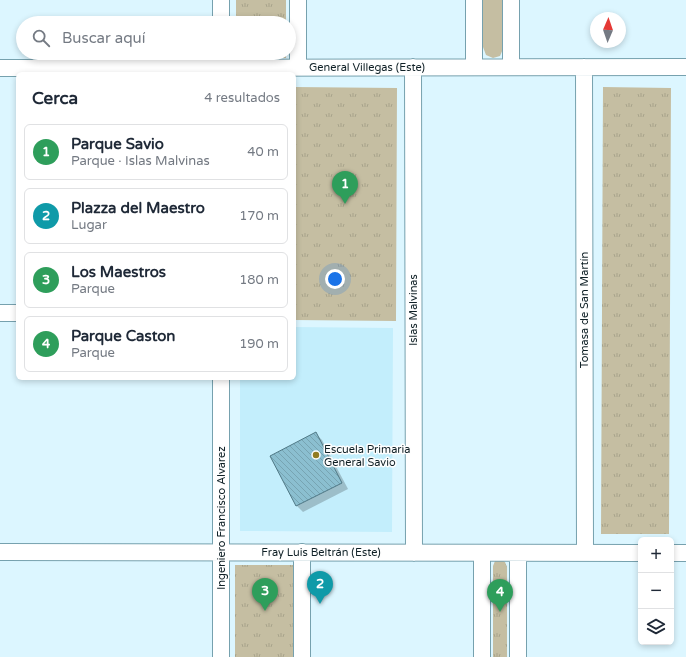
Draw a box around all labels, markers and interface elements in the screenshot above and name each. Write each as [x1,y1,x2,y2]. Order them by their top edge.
north arrow [590,12,626,48]
search box [16,16,296,60]
icon: search [30,27,52,49]
text: Buscar aquí [62,29,145,47]
street label: General Villegas (Este) [309,61,425,74]
text: Cerca [32,88,78,109]
text: 4 resultados [204,90,280,106]
text: Parque Savio [71,135,164,153]
text: 1 [42,144,50,160]
text: 40 m [247,144,279,160]
text: Parque · Islas Malvinas [71,153,210,169]
pin: 1 [332,171,358,204]
text: Plazza del Maestro [71,199,205,217]
text: 2 [42,208,50,224]
text: 170 m [239,208,279,224]
text: Lugar [71,217,107,233]
street label: Tomasa de San Martín [578,252,591,368]
text: Los Maestros [71,263,166,281]
your location [325,269,345,289]
text: 3 [42,272,50,288]
text: 180 m [239,272,279,288]
street label: Islas Malvinas [407,274,420,346]
text: Parque [71,281,115,297]
text: Parque Caston [71,327,176,345]
text: 4 [42,336,50,352]
text: 190 m [239,336,279,352]
text: Parque [71,345,115,361]
place label: Escuela Primaria General Savio [324,443,410,469]
street label: Ingeniero Francisco Alvarez [215,446,228,590]
marker: Escuela Primaria General Savio [311,450,321,460]
map controls [638,537,674,645]
button: + [638,537,674,573]
street label: Fray Luis Beltrán (Este) [261,546,381,559]
pin: 2 [307,571,333,604]
button: − [638,573,674,609]
pin: 3 [252,578,278,611]
pin: 4 [487,579,513,612]
button: layers [638,609,674,645]

